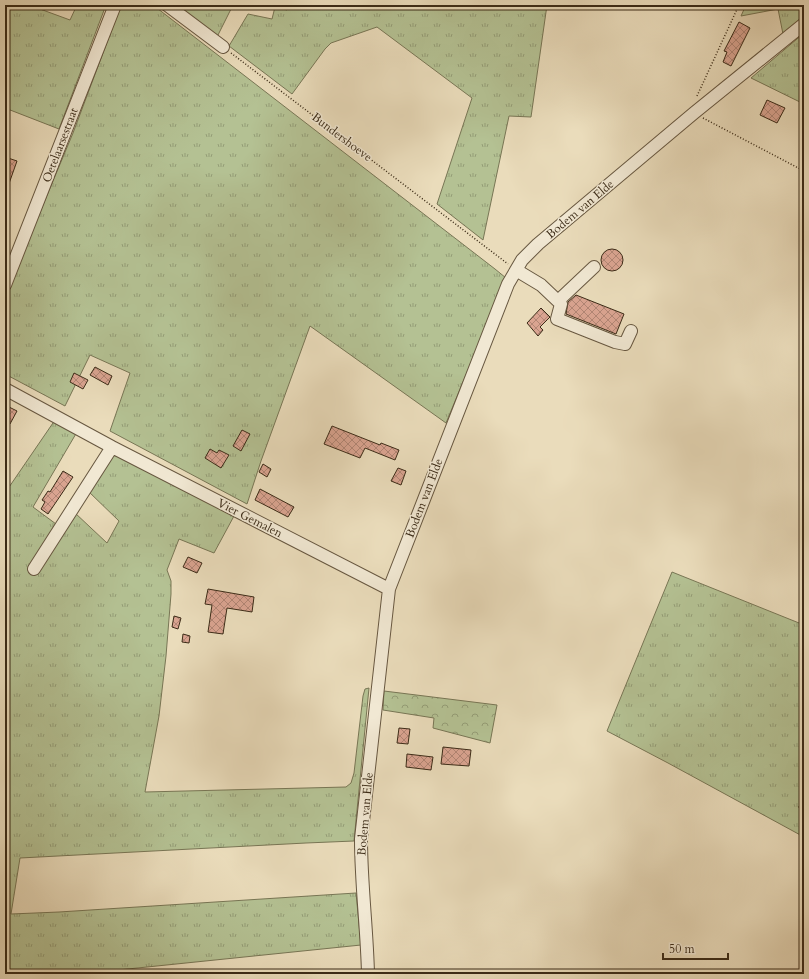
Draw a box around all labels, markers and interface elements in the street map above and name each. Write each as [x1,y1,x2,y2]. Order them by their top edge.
street label: Oetelaarsestraat [38,105,82,185]
street label: Bundershoeve [308,109,376,165]
street label: Bodem van Elde [543,176,617,242]
street label: Bodem van Elde [402,456,446,540]
street label: Vier Gemalen [215,495,285,541]
street label: Bodem van Elde [353,772,377,856]
scale bar [663,935,728,961]
text: 50 m [669,941,696,957]

